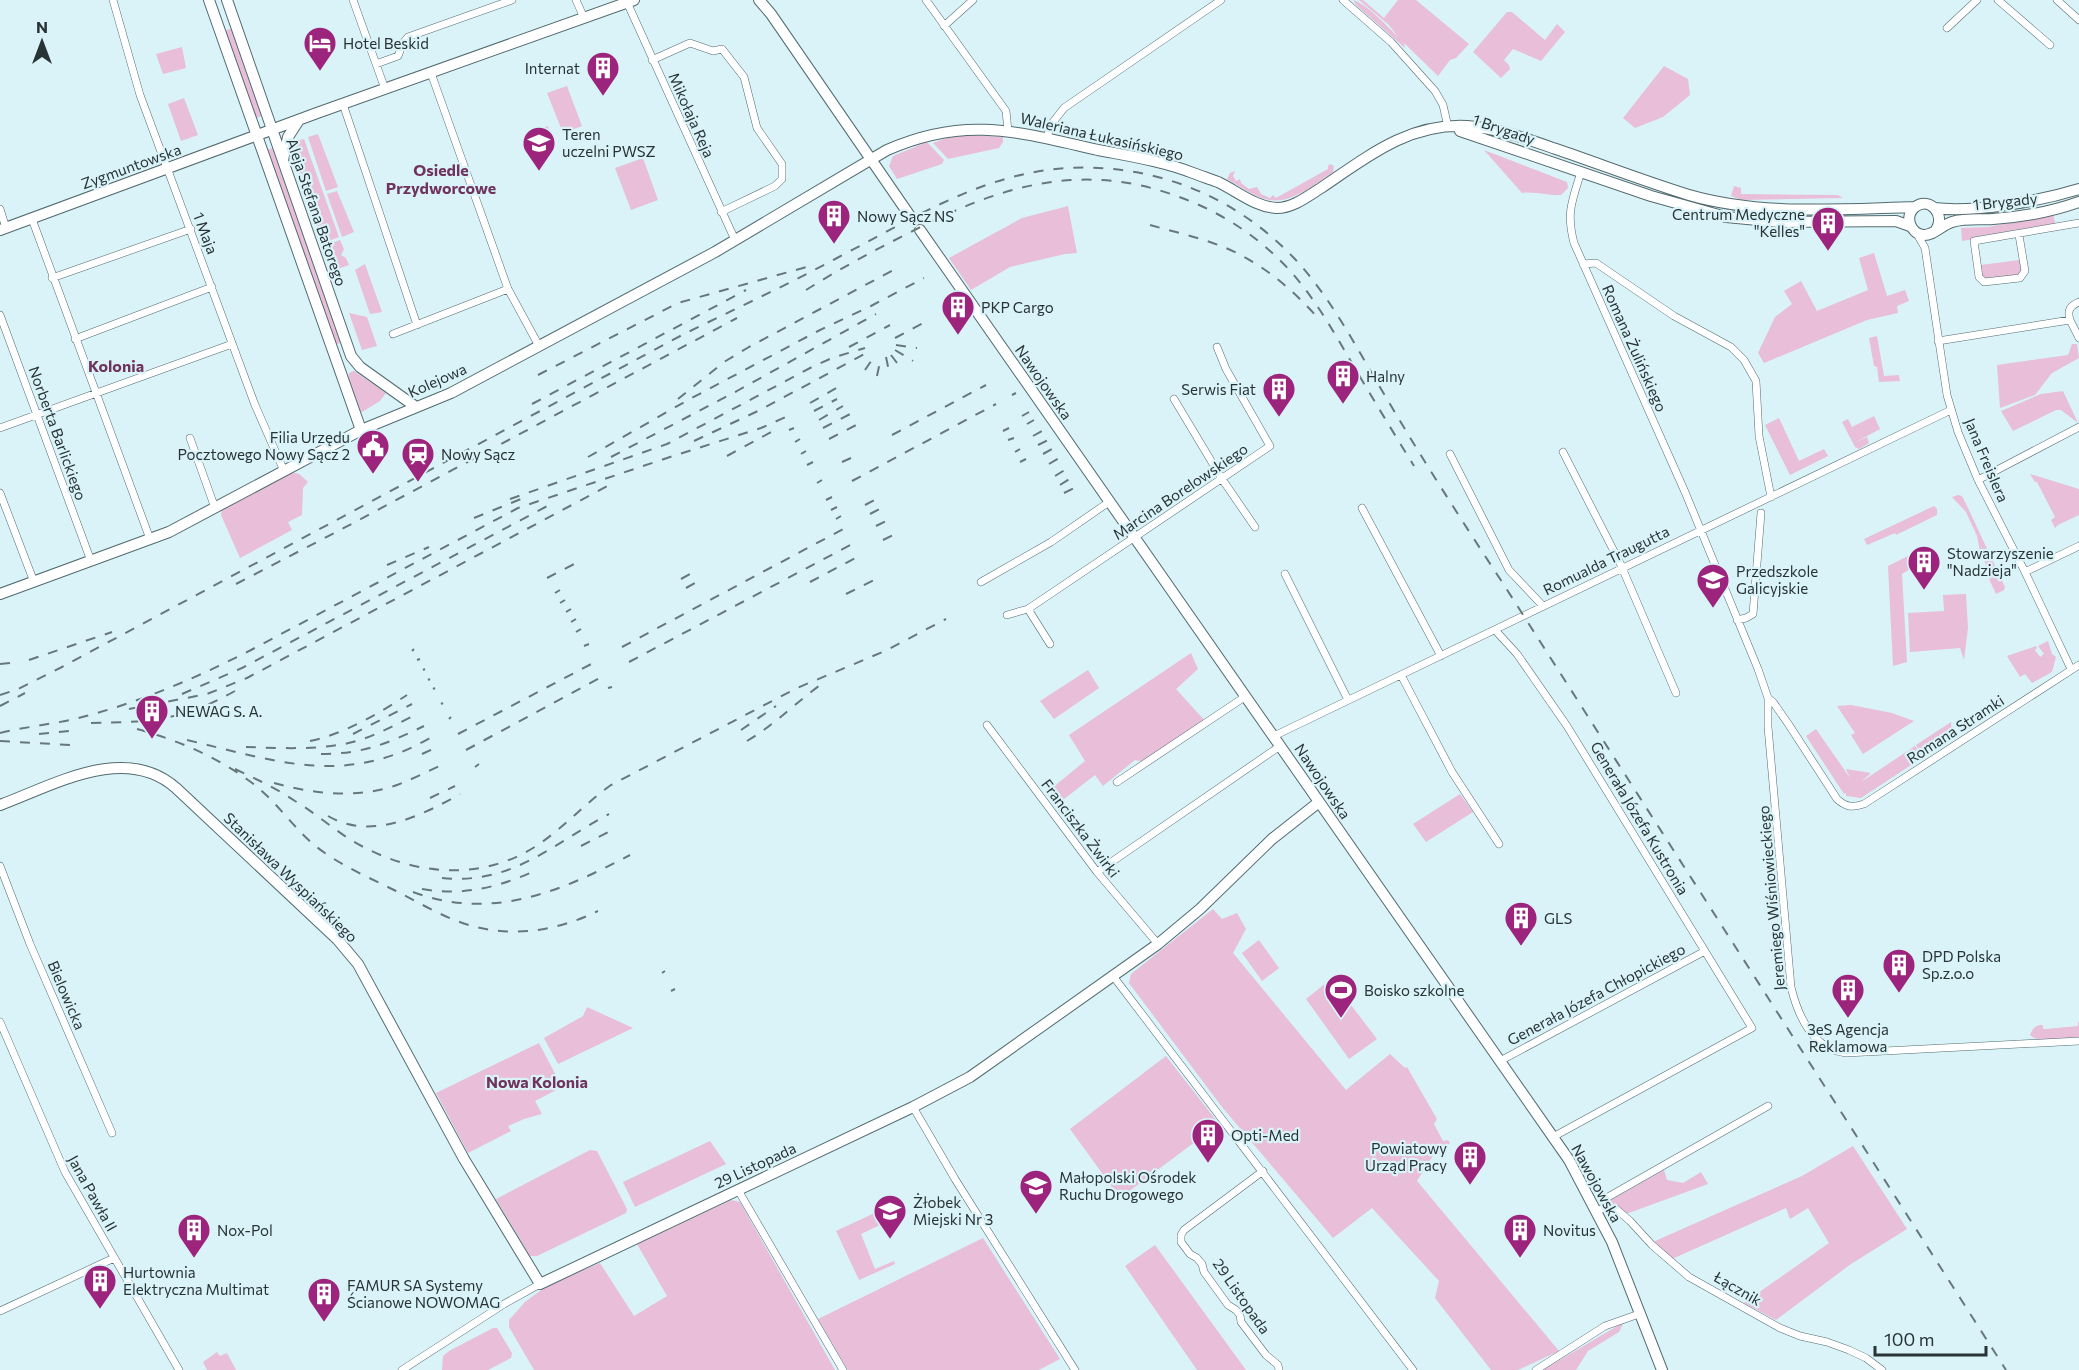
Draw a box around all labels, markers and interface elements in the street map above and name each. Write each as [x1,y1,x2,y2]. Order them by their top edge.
north arrow [12,12,72,72]
text: N [36,17,48,36]
hotel icon: Hotel Beskid [302,25,338,72]
place label: Hotel Beskid [343,34,429,52]
building icon: Internat [585,50,621,97]
place label: Internat [525,59,580,77]
street label: Mikołaja Reja [665,70,719,160]
street label: Waleriana Łukasińskiego [1019,108,1185,164]
street label: 1 Brygady [1470,110,1538,148]
school or university icon: Teren uczelni PWSZ [521,125,557,172]
place label: Teren uczelni PWSZ [562,125,656,160]
street label: Aleja Stefana Batorego [283,136,351,288]
street label: Zygmuntowska [79,140,183,192]
district label: Osiedle Przydworcowe [386,160,496,197]
street label: 1 Brygady [1972,189,2038,213]
building icon: Nowy Sącz NS [816,198,852,245]
place label: Centrum Medyczne "Kelles" [1672,205,1805,240]
building icon: Centrum Medyczne "Kelles" [1810,205,1846,252]
place label: Nowy Sącz NS [857,207,954,225]
street label: 1 Maja [190,210,222,256]
street label: Romana Żulińskiego [1599,282,1671,414]
building icon: PKP Cargo [940,289,976,336]
place label: PKP Cargo [981,298,1054,316]
street label: Nawojowska [1012,341,1076,423]
district label: Kolonia [88,356,144,375]
building icon: Halny [1325,358,1361,405]
street label: Kolejowa [405,359,469,401]
street label: Norberta Barlickiego [25,364,91,503]
place label: Halny [1366,367,1405,385]
building icon: Serwis Fiat [1261,371,1297,418]
place label: Serwis Fiat [1181,380,1256,398]
street label: Jana Freislera [1961,415,2013,505]
place label: Filia Urzędu Pocztowego Nowy Sącz 2 [177,428,350,463]
public building icon: Filia Urzędu Pocztowego Nowy Sącz 2 [355,428,391,475]
station icon: Nowy Sącz [400,436,436,483]
street label: Marcina Borelowskiego [1109,439,1251,543]
place label: Nowy Sącz [441,445,515,463]
street label: Romualda Traugutta [1540,522,1672,598]
building icon: Stowarzyszenie "Nadzieja" [1906,544,1942,591]
place label: Stowarzyszenie "Nadzieja" [1947,544,2054,579]
school or university icon: Przedszkole Galicyjskie [1695,562,1731,609]
place label: Przedszkole Galicyjskie [1736,562,1818,597]
street label: Romana Stramki [1903,691,2007,767]
building icon: NEWAG S. A. [134,693,170,740]
place label: NEWAG S. A. [175,702,262,720]
street label: Generała Józefa Kustronia [1587,738,1693,898]
street label: Nawojowska [1291,740,1355,822]
street label: Franciszka Żwirki [1038,775,1124,881]
street label: Jeremiego Wiśniowieckiego [1754,805,1788,991]
street label: Stanisława Wyspiańskiego [220,808,362,946]
building icon: GLS [1503,900,1539,947]
place label: GLS [1544,909,1573,927]
street label: Generała Józefa Chłopickiego [1504,939,1688,1049]
building icon: DPD Polska Sp.z.o.o [1881,947,1917,994]
place label: DPD Polska Sp.z.o.o [1922,947,2001,982]
street label: Bielowicka [44,958,90,1032]
sports icon: Boisko szkolne [1323,972,1359,1019]
building icon: 3eS Agencja Reklamowa [1830,972,1866,1019]
place label: Boisko szkolne [1364,981,1464,999]
place label: 3eS Agencja Reklamowa [1807,1020,1889,1055]
district label: Nowa Kolonia [486,1072,588,1091]
building icon: Opti-Med [1190,1117,1226,1164]
place label: Opti-Med [1231,1126,1299,1144]
street label: 29 Listopada [711,1138,799,1192]
place label: Powiatowy Urząd Pracy [1365,1139,1447,1174]
building icon: Powiatowy Urząd Pracy [1452,1139,1488,1186]
street label: Nawojowska [1568,1141,1626,1225]
street label: Jana Pawła II [65,1152,121,1234]
school or university icon: Małopolski Ośrodek Ruchu Drogowego [1018,1168,1054,1215]
place label: Małopolski Ośrodek Ruchu Drogowego [1059,1168,1196,1203]
school or university icon: Żłobek Miejski Nr 3 [872,1193,908,1240]
place label: Żłobek Miejski Nr 3 [913,1193,993,1228]
building icon: Nox-Pol [176,1212,212,1259]
building icon: Novitus [1502,1212,1538,1259]
place label: Nox-Pol [217,1221,273,1239]
place label: Novitus [1543,1221,1596,1239]
street label: 29 Listopada [1209,1255,1275,1337]
building icon: Hurtownia Elektryczna Multimat [82,1263,118,1310]
place label: Hurtownia Elektryczna Multimat [123,1263,269,1298]
street label: Łącznik [1710,1267,1765,1309]
building icon: FAMUR SA Systemy Ścianowe NOWOMAG [306,1276,342,1323]
place label: FAMUR SA Systemy Ścianowe NOWOMAG [347,1276,500,1311]
scale bar [1875,1319,1986,1357]
text: 100 m [1884,1328,1934,1350]

